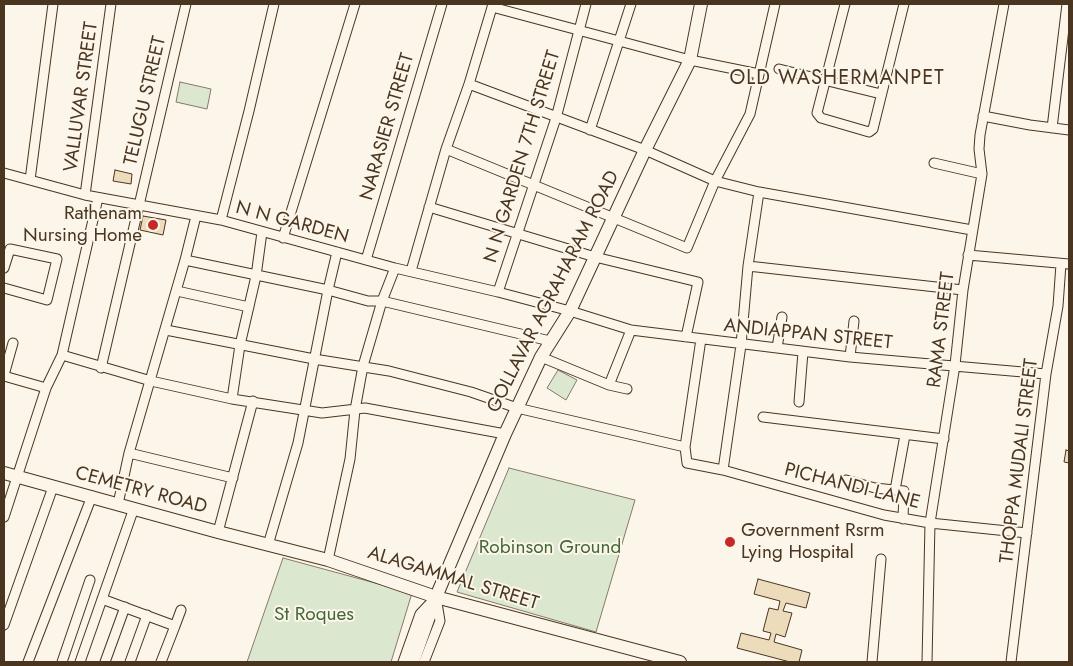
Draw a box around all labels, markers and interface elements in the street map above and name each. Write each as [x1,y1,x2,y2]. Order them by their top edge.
street label: VALLUVAR STREET [60,20,104,174]
street label: TELUGU STREET [120,34,172,168]
street label: N N GARDEN 7TH STREET [480,48,566,266]
street label: NARASIER STREET [356,51,420,203]
district label: OLD WASHERMANPET [727,67,947,91]
street label: GOLLAVAR AGRAHARAM ROAD [483,167,625,417]
street label: N N GARDEN [233,197,351,249]
place label: Rathenam Nursing Home [23,203,142,247]
marker: Rathenam Nursing Home [146,218,160,232]
street label: RAMA STREET [924,271,960,389]
street label: ANDIAPPAN STREET [723,315,893,355]
street label: THOPPA MUDALI STREET [996,357,1044,565]
street label: PICHANDI LANE [782,459,922,515]
street label: CEMETRY ROAD [73,462,209,520]
place label: Government Rsrm Lying Hospital [741,520,885,564]
marker: Government Rsrm Lying Hospital [723,535,737,549]
park label: Robinson Ground [479,537,621,559]
street label: ALAGAMMAL STREET [365,542,541,616]
park label: St Roques [274,604,354,626]

